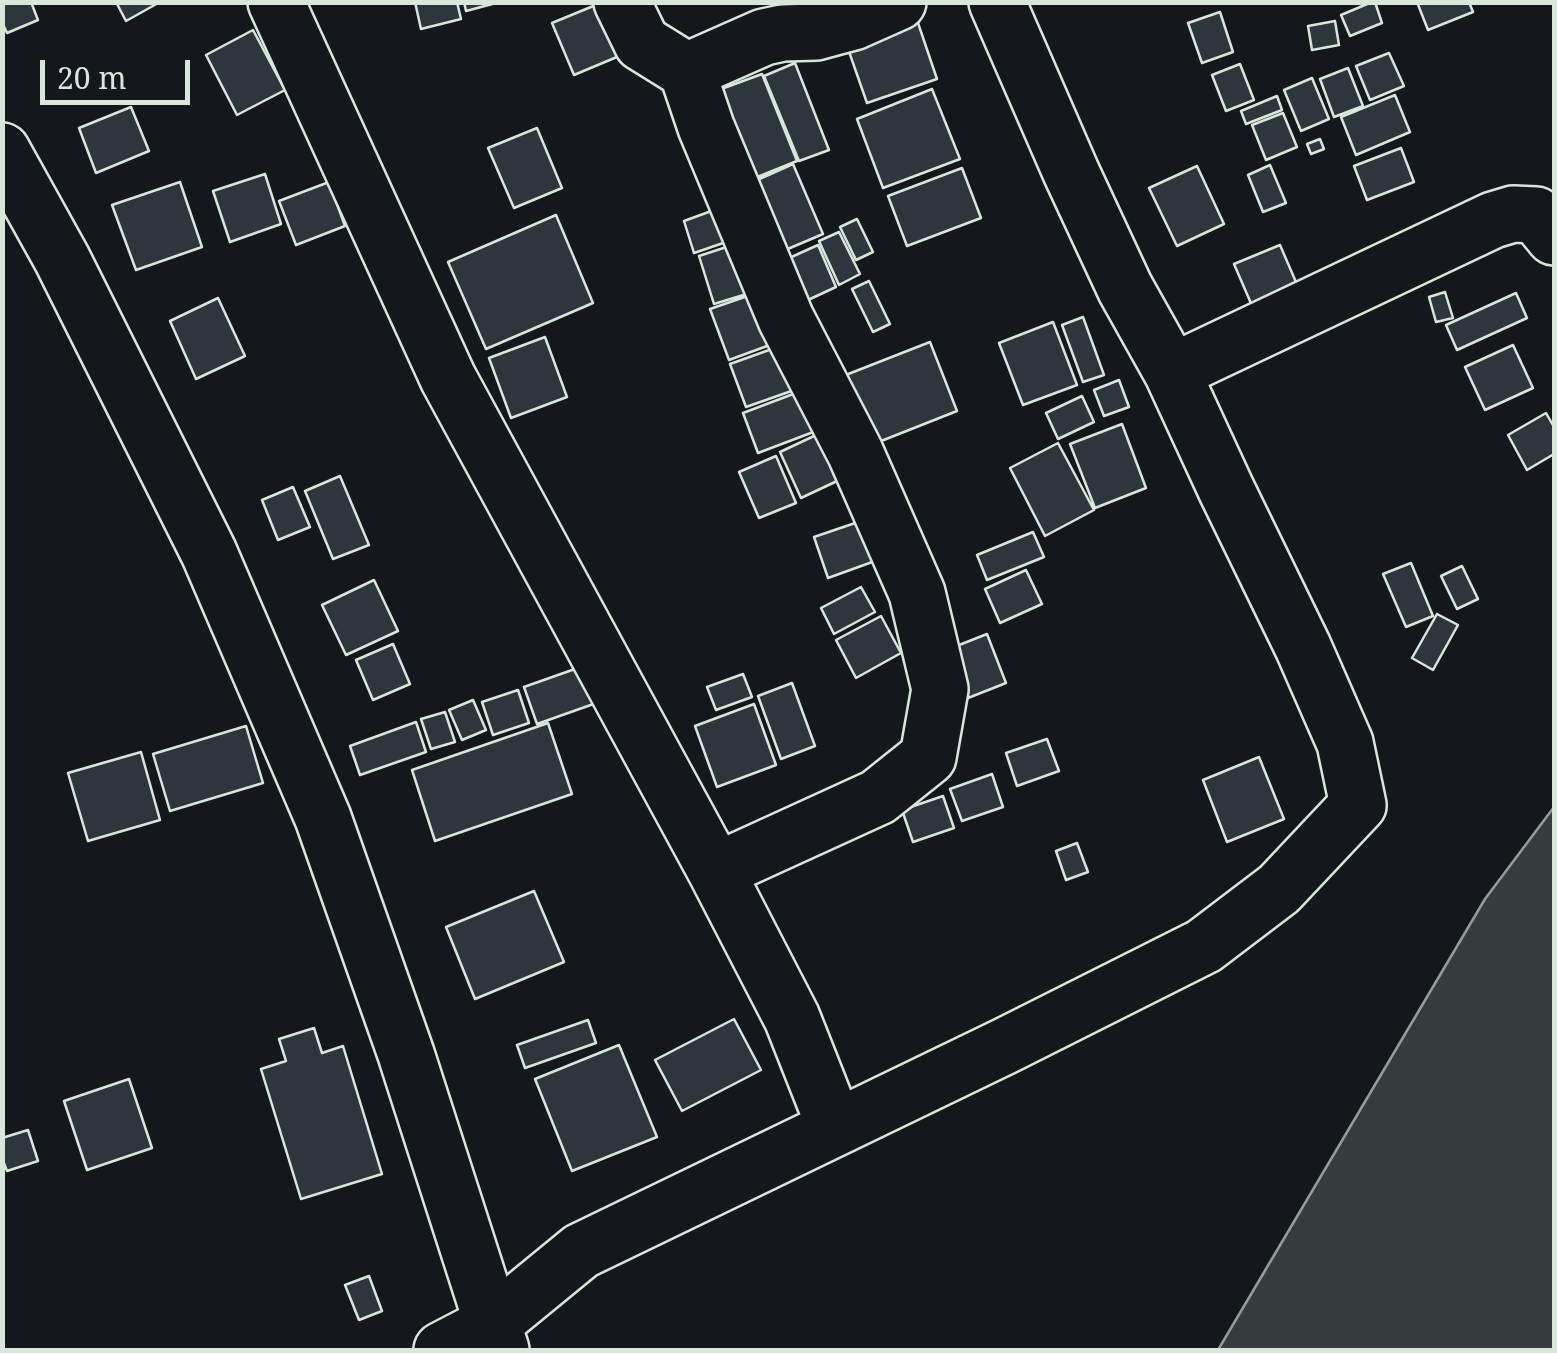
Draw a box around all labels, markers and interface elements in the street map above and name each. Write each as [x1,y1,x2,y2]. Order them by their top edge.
scale bar [45,40,195,102]
text: 20 m [57,57,127,98]

